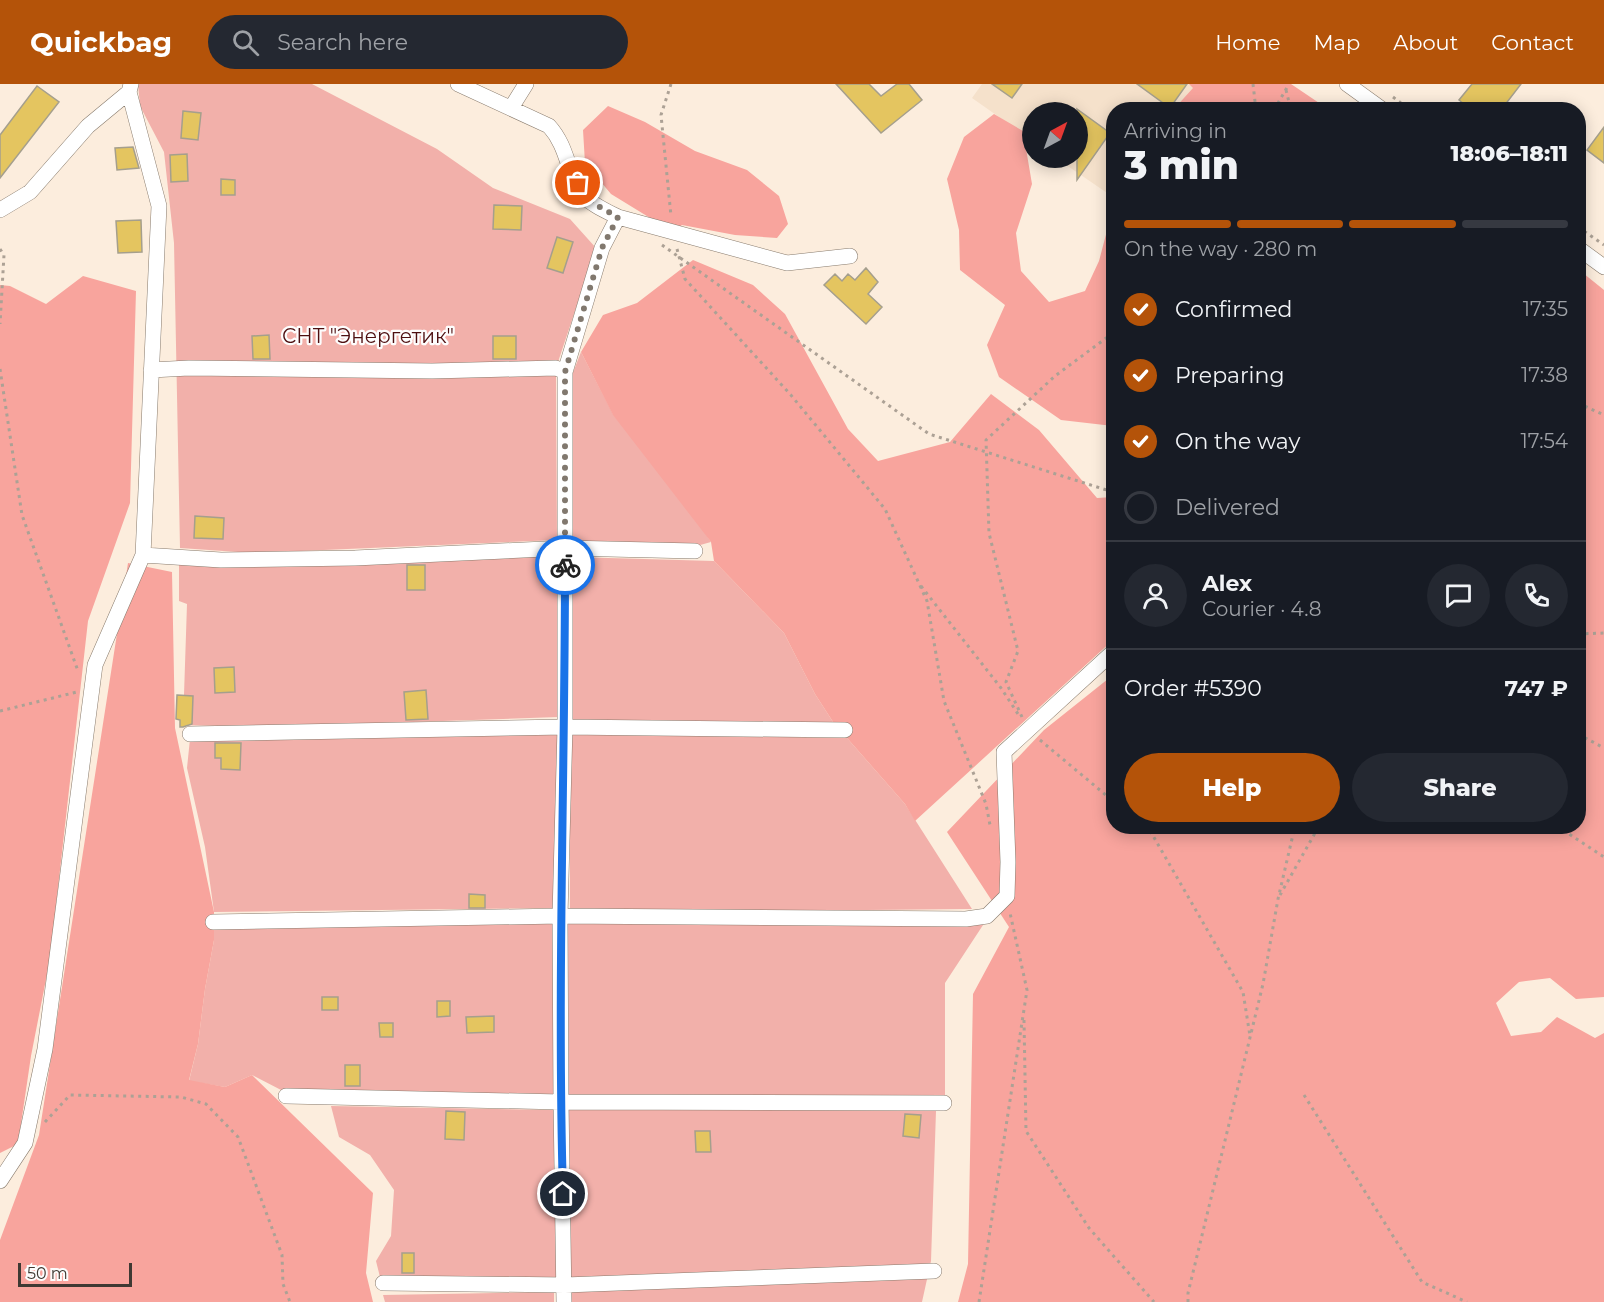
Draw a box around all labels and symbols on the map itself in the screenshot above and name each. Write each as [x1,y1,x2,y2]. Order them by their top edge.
north arrow [1022,102,1088,168]
pin [552,157,603,208]
park label: СНТ "Энергетик" [282,324,454,348]
courier [535,535,595,595]
pin [537,1168,588,1219]
scale bar [18,1260,132,1288]

